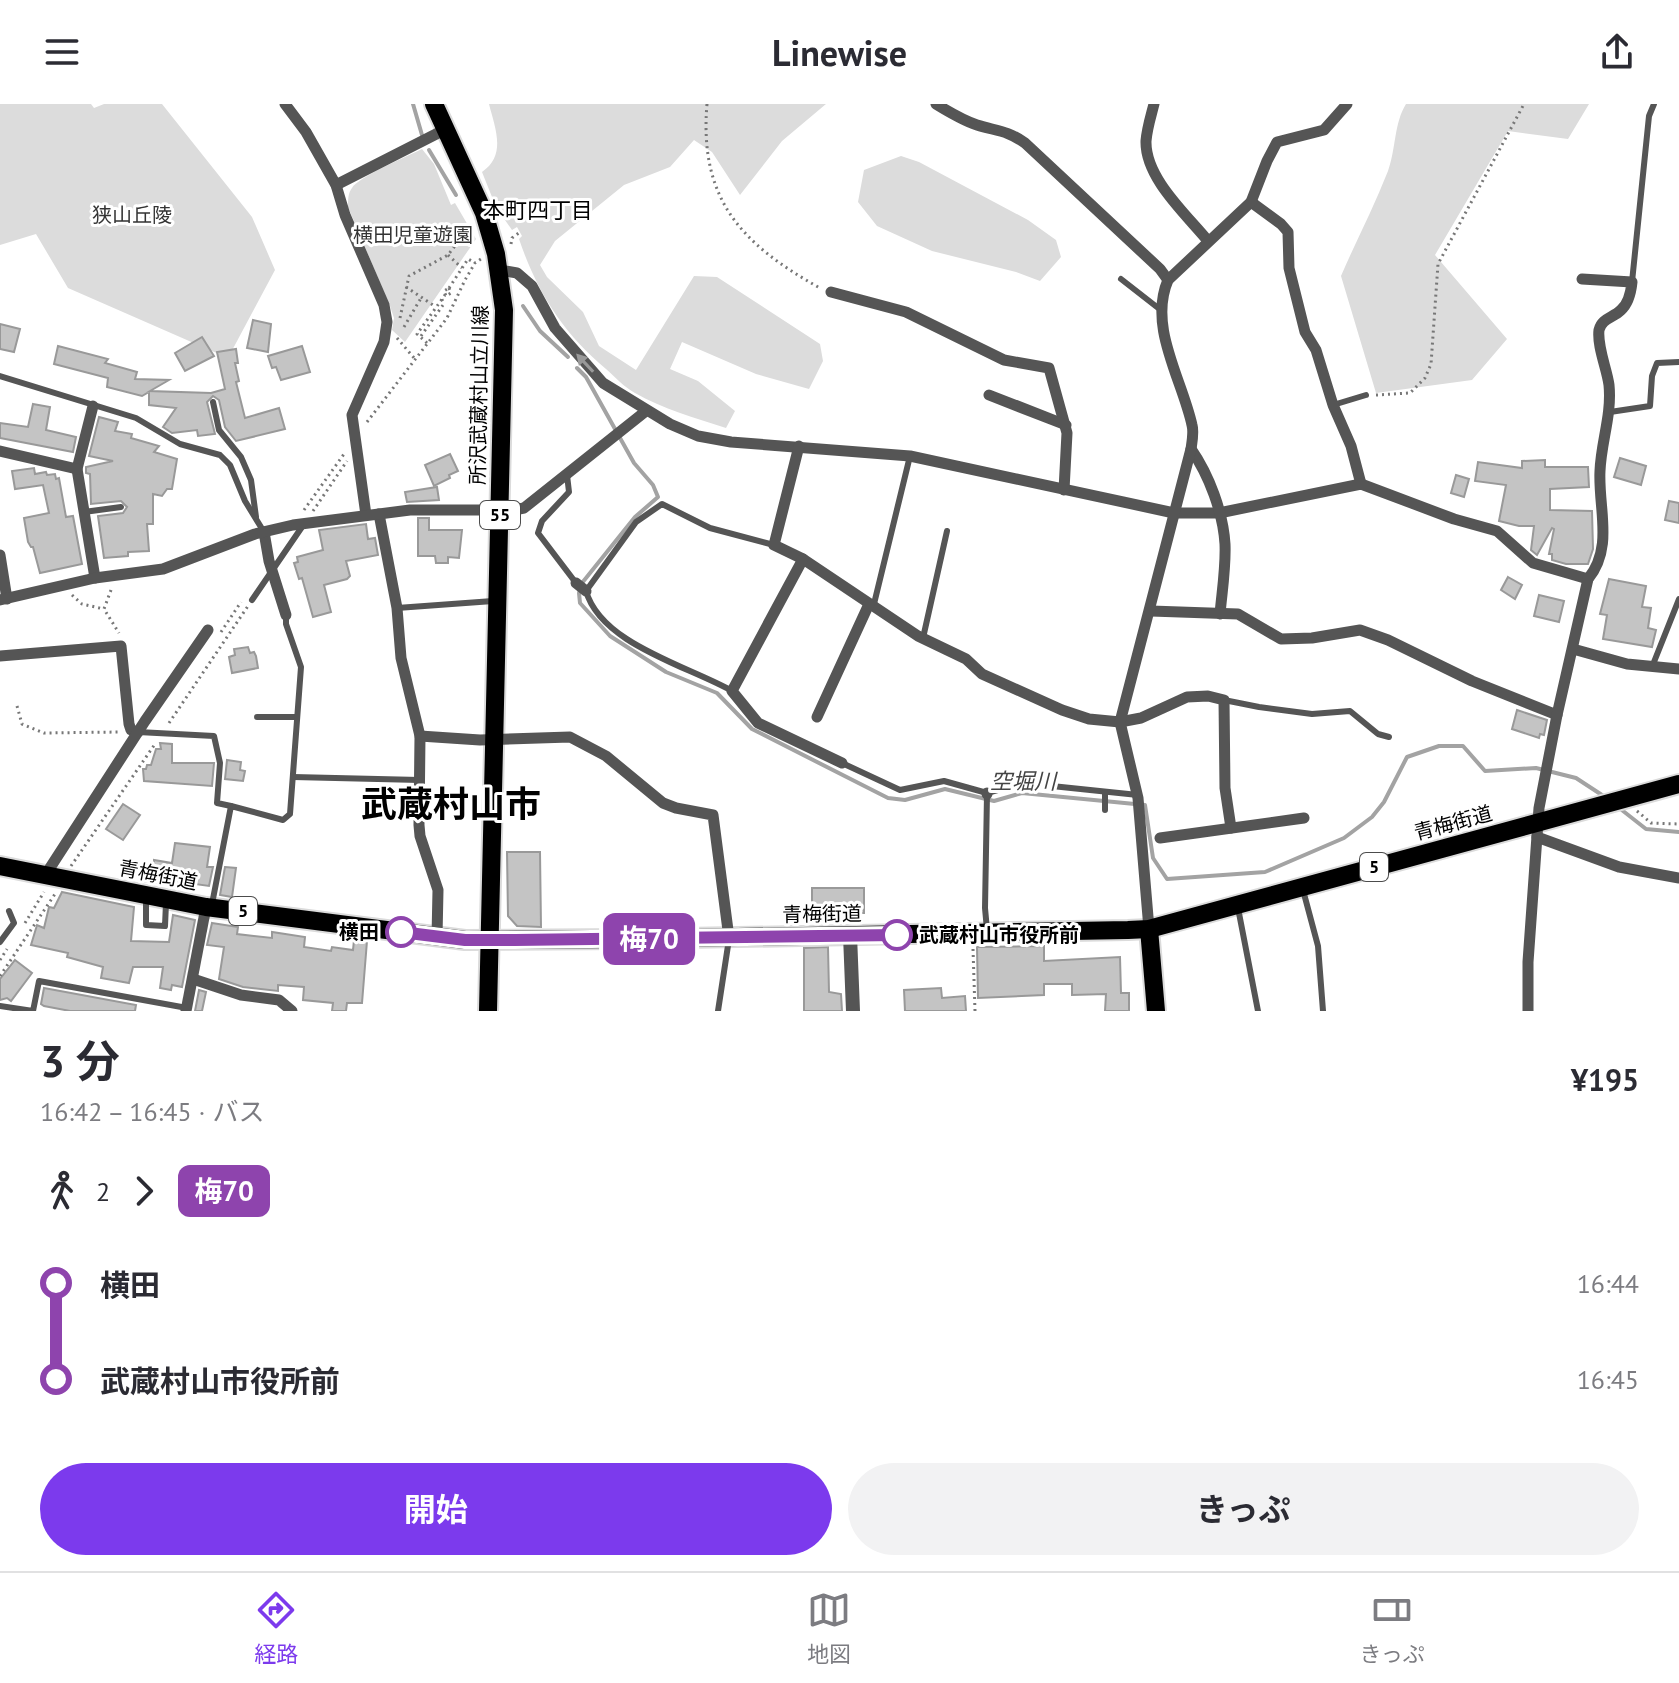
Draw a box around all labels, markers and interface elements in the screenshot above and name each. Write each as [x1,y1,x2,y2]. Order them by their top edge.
text: Linewise [772,29,907,76]
icon: menu [40,30,84,74]
icon: share [1595,30,1639,74]
district label: 本町四丁目 [483,196,593,224]
park label: 狭山丘陵 [92,202,172,228]
park label: 横田児童遊園 [353,222,473,248]
street label: 所沢武蔵村山立川線 [464,305,494,485]
one-way arrow [577,354,595,373]
road number: 55 [480,501,520,529]
water label: 空堀川 [990,767,1058,795]
district label: 武蔵村山市 [361,780,541,827]
street label: 青梅街道 [1411,800,1495,846]
road number: 5 [1360,853,1388,881]
street label: 青梅街道 [116,855,200,895]
road number: 5 [229,897,257,925]
street label: 青梅街道 [782,900,862,928]
line badge: 梅70 [603,913,695,965]
marker: 横田 [386,917,416,947]
place label: 横田 [339,919,379,945]
text: 梅70 [619,920,679,957]
marker: 武蔵村山市役所前 [882,920,912,950]
place label: 武蔵村山市役所前 [919,922,1079,948]
text: 3 分 [40,1032,120,1089]
text: ¥195 [1571,1060,1639,1099]
text: 16:42 – 16:45 · バス [40,1095,264,1128]
icon: walk [40,1169,84,1213]
icon: forward [122,1169,166,1213]
text: 梅70 [194,1172,254,1209]
text: 2 [96,1175,110,1208]
text: 横田 [100,1265,160,1304]
text: 16:44 [1577,1267,1639,1300]
text: 武蔵村山市役所前 [100,1361,340,1400]
text: 16:45 [1577,1363,1639,1396]
button: 開始 [40,1463,832,1555]
button: きっぷ [848,1463,1639,1555]
tab: 経路 [254,1588,298,1668]
tab: 地図 [807,1588,851,1668]
tab: きっぷ [1360,1588,1425,1668]

